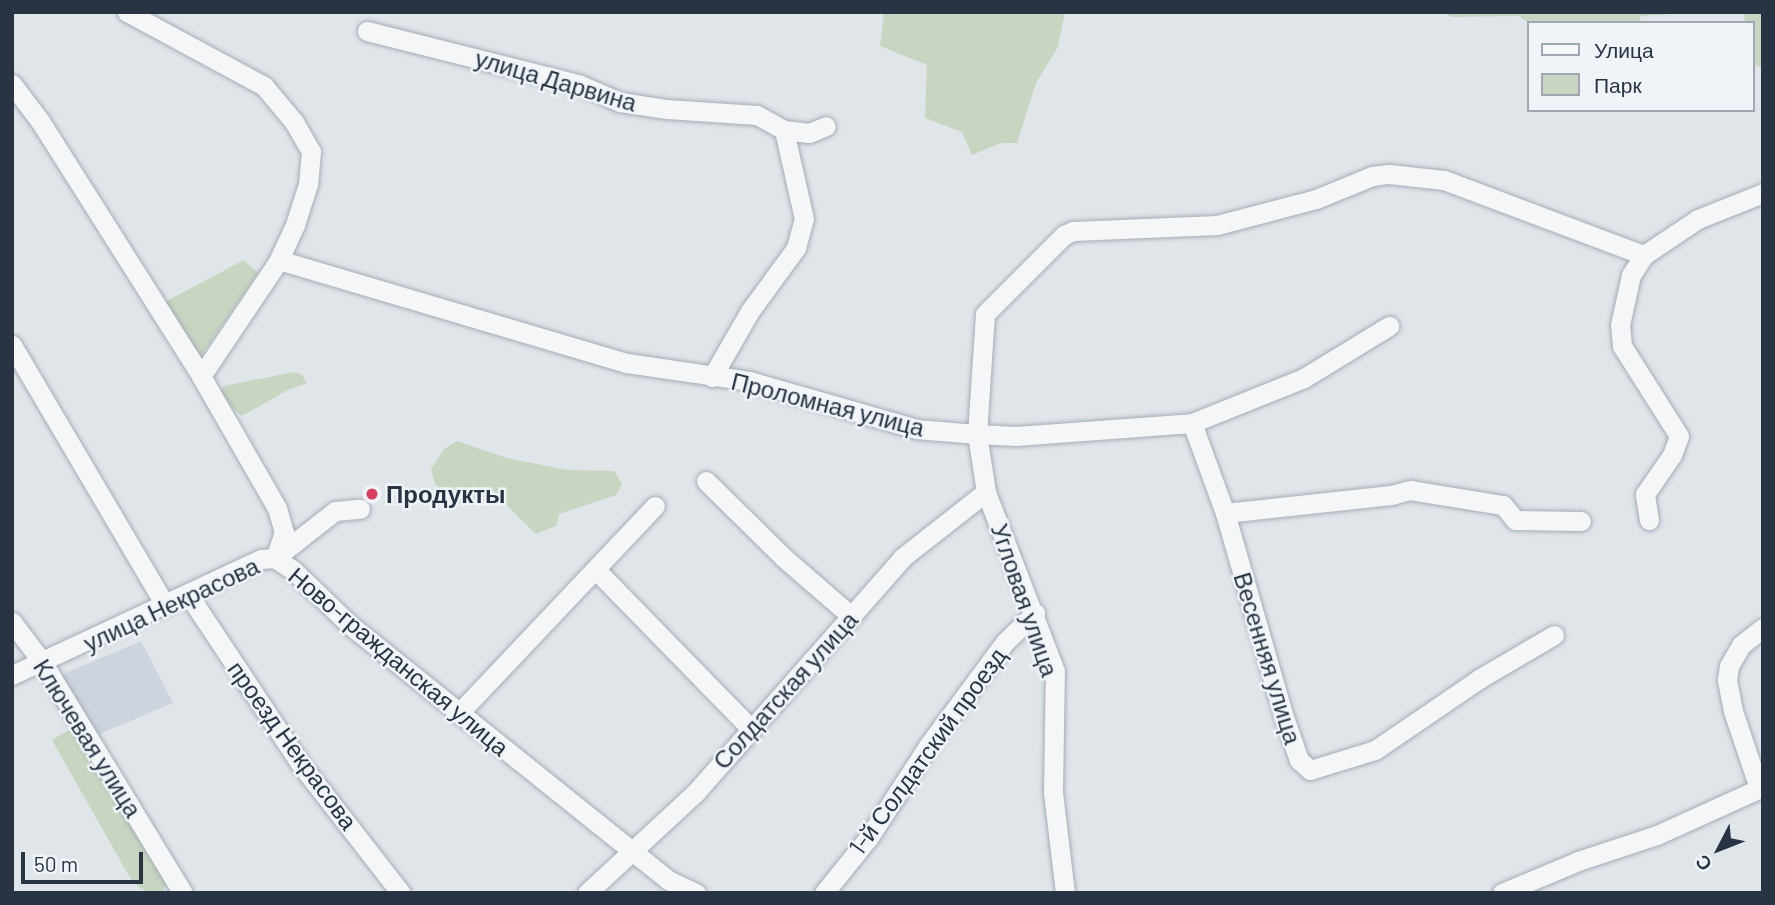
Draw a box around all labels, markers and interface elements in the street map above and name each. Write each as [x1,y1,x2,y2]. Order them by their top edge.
legend [1526,21,1754,112]
text: Улица [1594,37,1654,62]
street label: улица Дарвина [472,43,640,117]
text: Парк [1594,72,1642,97]
street label: Проломная улица [728,366,928,442]
place label: Продукты [386,480,505,508]
marker: Продукты [364,486,380,502]
street label: Угловая улица [985,520,1065,680]
street label: улица Некрасова [79,551,263,657]
street label: Ново-гражданская улица [283,561,515,761]
street label: Весенняя улица [1228,569,1308,747]
street label: Солдатская улица [707,605,863,775]
street label: 1-й Солдатский проезд [842,642,1012,860]
street label: Ключевая улица [28,654,148,822]
street label: проезд Некрасова [222,655,364,835]
north arrow [1684,814,1754,884]
scale bar [24,838,147,882]
text: 50 m [34,851,78,876]
text: С [1690,851,1716,876]

